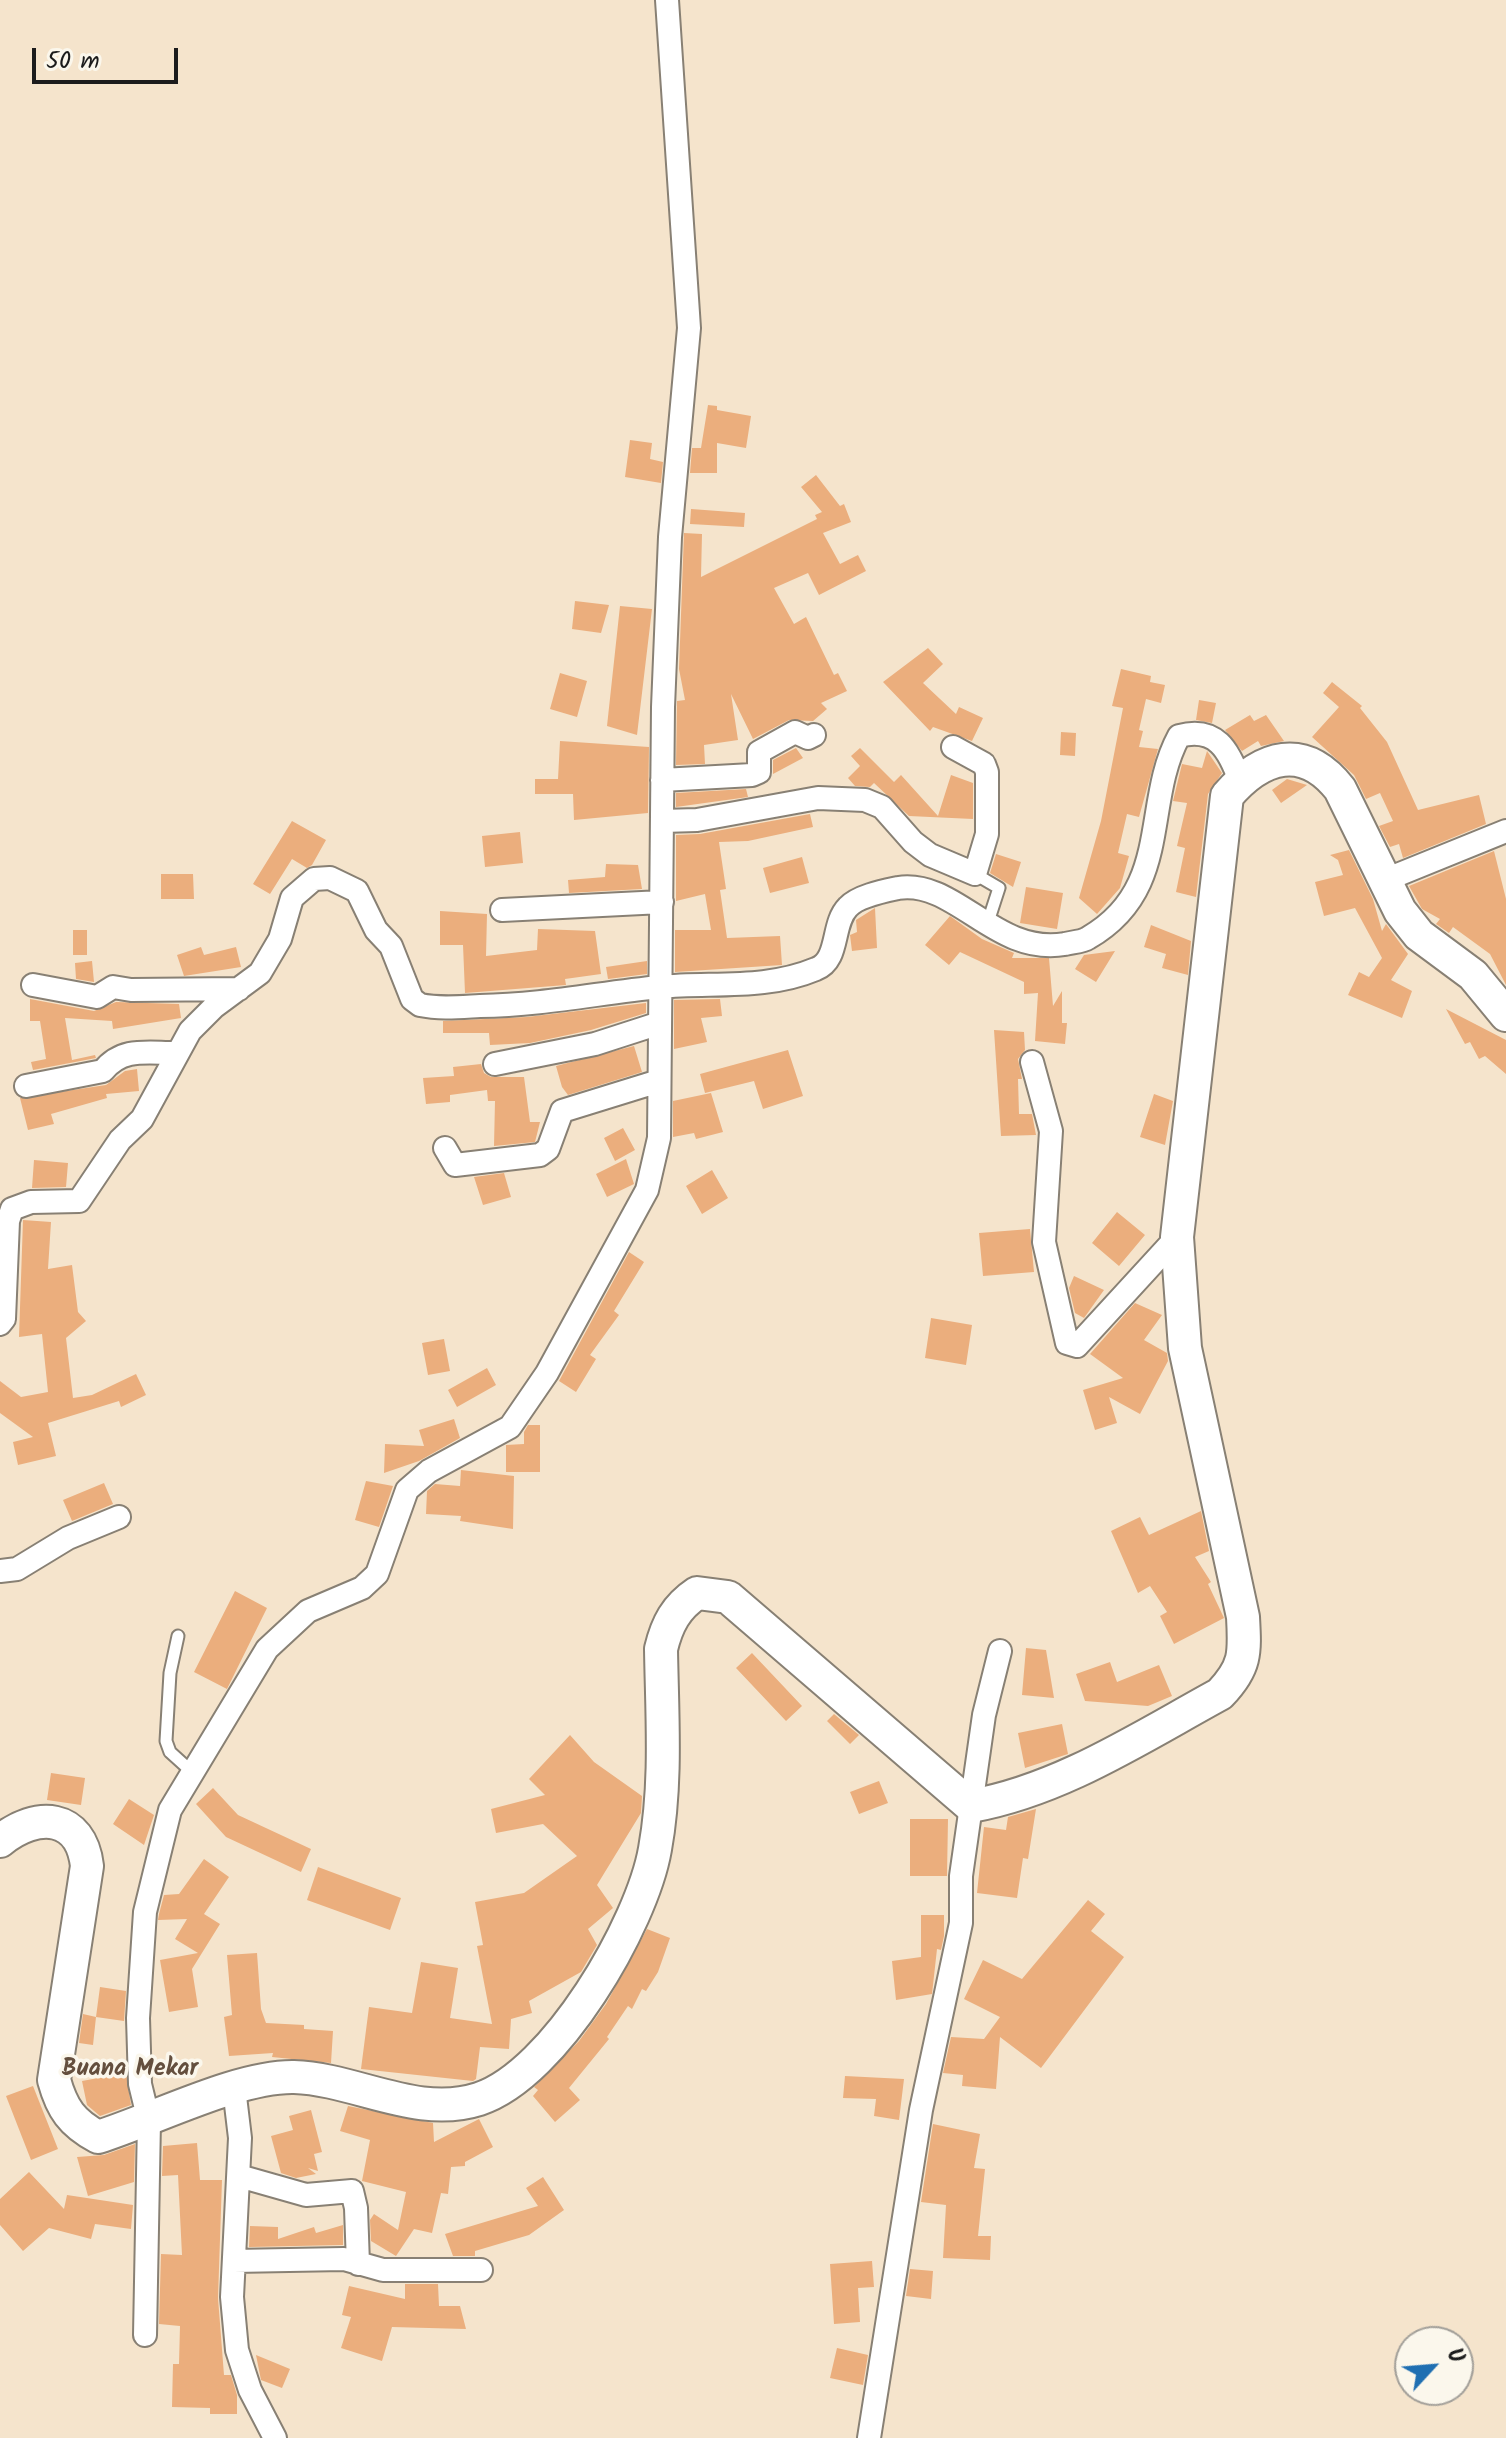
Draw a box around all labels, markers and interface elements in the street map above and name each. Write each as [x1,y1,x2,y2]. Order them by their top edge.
scale bar [36,32,182,82]
text: 50 m [46,42,100,81]
district label: Buana Mekar [62,2057,198,2085]
north arrow [1394,2326,1474,2406]
text: U [1436,2343,1473,2370]

